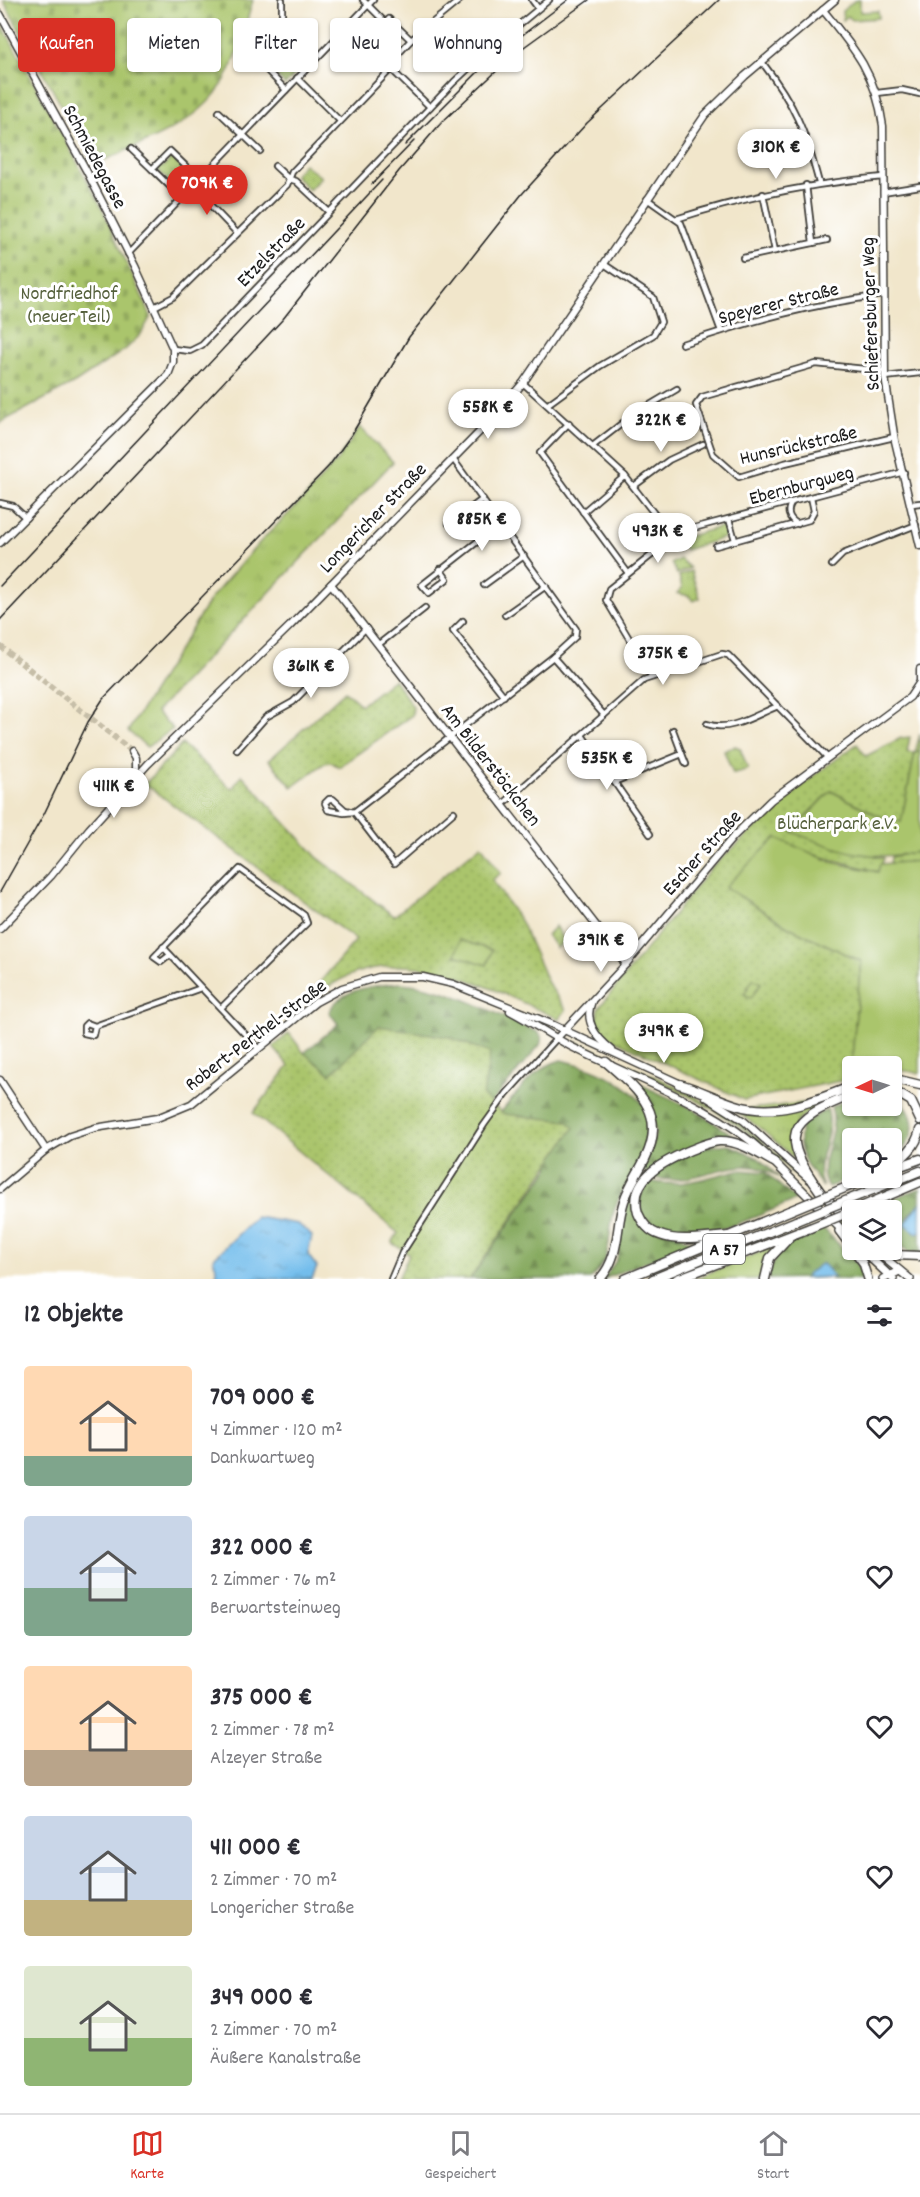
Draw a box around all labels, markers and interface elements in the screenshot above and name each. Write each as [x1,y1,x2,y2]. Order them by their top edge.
chip: Kaufen [18,18,115,72]
chip: Mieten [127,18,221,72]
chip: Filter [233,18,318,72]
chip: Neu [330,18,401,72]
chip: Wohnung [413,18,523,72]
street label: Schmiedegasse [54,100,133,215]
pin: 310K € [727,129,825,180]
text: 310K € [751,134,801,162]
pin: 709K € [158,165,256,216]
text: 709K € [181,170,233,198]
street label: Etzelstraße [231,211,313,295]
street label: Schiefersburger Weg [855,237,889,391]
street label: Speyerer Straße [716,276,842,333]
park label: Nordfriedhof (neuer Teil) [21,281,118,332]
pin: 558K € [439,389,537,440]
text: 558K € [462,394,514,422]
pin: 322K € [612,402,710,453]
text: 322K € [635,407,687,435]
street label: Hunsrückstraße [737,420,860,474]
street label: Longericher Straße [314,457,434,581]
street label: Ebernburgweg [746,460,857,514]
pin: 885K € [433,501,531,552]
text: 885K € [457,506,507,534]
pin: 493K € [609,513,707,564]
text: 493K € [632,518,684,546]
pin: 375K € [614,635,712,686]
text: 375K € [638,640,688,668]
pin: 361K € [262,648,360,699]
text: 361K € [287,653,335,681]
street label: Am Bilderstöckchen [433,699,547,833]
pin: 535K € [558,740,656,791]
text: 535K € [581,745,633,773]
pin: 411K € [65,768,163,819]
text: 411K € [93,773,135,801]
street label: Escher Straße [657,805,749,903]
park label: Blücherpark e.V. [777,811,897,839]
pin: 391K € [552,922,650,973]
text: 391K € [577,927,625,955]
street label: Robert-Perthel-Straße [180,974,334,1099]
pin: 349K € [615,1013,713,1064]
text: 349K € [638,1018,690,1046]
north arrow [842,1056,902,1116]
map controls [842,1056,902,1260]
button: locate [842,1128,902,1188]
button: layers [842,1200,902,1260]
road number: A 57 [703,1234,745,1264]
text: 12 Objekte [24,1297,123,1334]
icon: filters [863,1299,896,1332]
text: 709 000 € [210,1380,315,1417]
icon: home [72,1390,144,1462]
icon: heart [863,1410,896,1443]
text: 4 Zimmer · 120 m² [210,1417,342,1445]
text: Dankwartweg [210,1445,315,1473]
text: 322 000 € [210,1530,313,1567]
icon: home [72,1540,144,1612]
icon: heart [863,1560,896,1593]
text: 2 Zimmer · 76 m² [210,1567,336,1595]
text: Berwartsteinweg [210,1595,341,1623]
text: 375 000 € [210,1680,312,1717]
icon: home [72,1690,144,1762]
icon: heart [863,1710,896,1743]
text: 2 Zimmer · 78 m² [210,1717,335,1745]
text: Alzeyer Straße [210,1745,322,1773]
text: 411 000 € [210,1830,301,1867]
icon: home [72,1840,144,1912]
icon: heart [863,1860,896,1893]
text: 2 Zimmer · 70 m² [210,1867,337,1895]
text: Longericher Straße [210,1895,354,1923]
text: 349 000 € [210,1980,313,2017]
icon: home [72,1990,144,2062]
icon: heart [863,2010,896,2043]
text: 2 Zimmer · 70 m² [210,2017,337,2045]
text: Äußere Kanalstraße [210,2045,361,2073]
tab: Karte [130,2127,164,2186]
tab: Gespeichert [424,2127,496,2186]
tab: Start [757,2127,790,2186]

